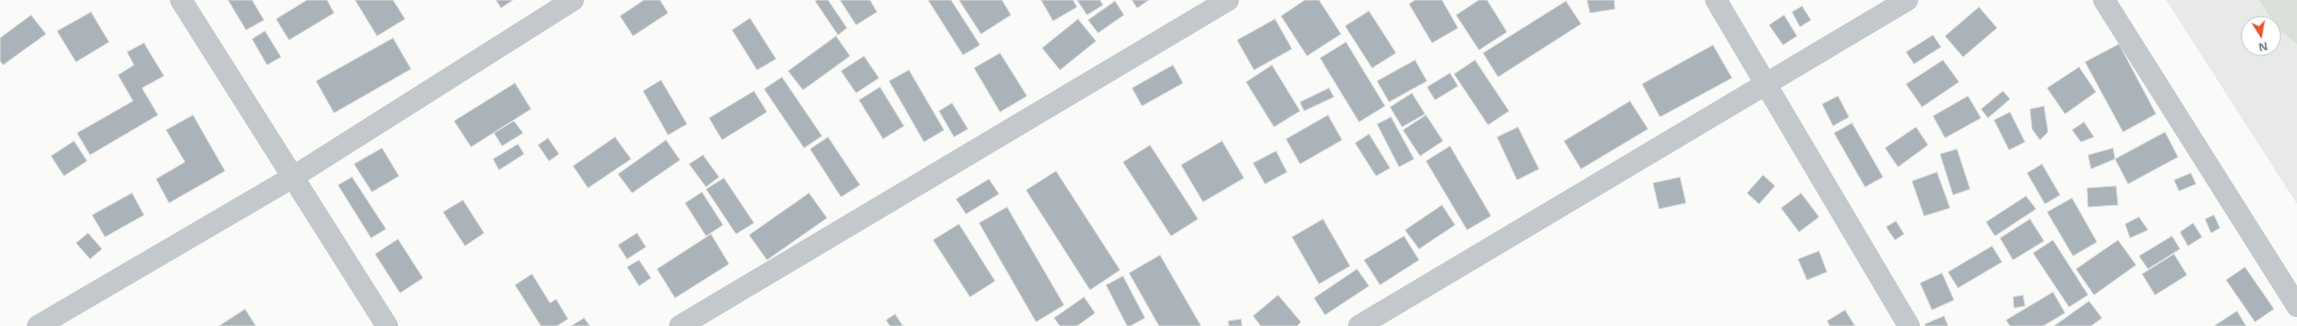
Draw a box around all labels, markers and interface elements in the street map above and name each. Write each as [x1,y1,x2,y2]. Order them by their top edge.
north arrow [2241,16,2281,56]
text: N [2257,39,2269,56]

